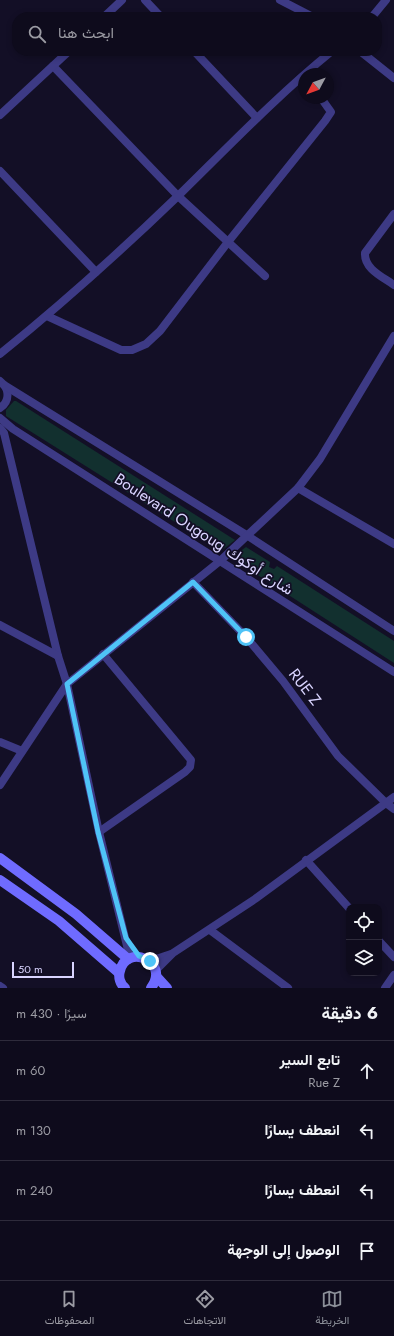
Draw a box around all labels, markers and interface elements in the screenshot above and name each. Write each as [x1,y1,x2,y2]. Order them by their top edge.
search box [12,12,382,56]
text: ابحث هنا [58,22,114,44]
icon: search [26,23,48,45]
north arrow [298,68,334,104]
street label: Boulevard Ougoug شارع أوكوك [110,467,298,601]
route start [237,628,255,646]
street label: RUE Z [283,664,327,711]
map controls [346,904,382,976]
button: locate [346,904,382,940]
button: layers [346,940,382,976]
route end [141,952,159,970]
scale bar [12,960,74,979]
text: 50 m [18,961,43,977]
text: 6 دقيقة [321,1001,378,1025]
text: سيرًا · 430 m [16,1004,87,1023]
text: تابع السير [280,1049,340,1071]
icon: ahead [356,1060,378,1082]
text: 60 m [16,1061,45,1080]
text: Rue Z [308,1073,340,1092]
text: انعطف يسارًا [265,1119,340,1141]
icon: left [356,1120,378,1142]
text: 130 m [16,1121,51,1140]
text: انعطف يسارًا [265,1179,340,1201]
icon: left [356,1180,378,1202]
text: 240 m [16,1181,53,1200]
text: الوصول إلى الوجهة [227,1239,340,1261]
icon: arrive [356,1240,378,1262]
tab: المحفوظات [45,1288,94,1330]
tab: الاتجاهات [183,1288,226,1330]
tab: الخريطة [315,1288,349,1330]

